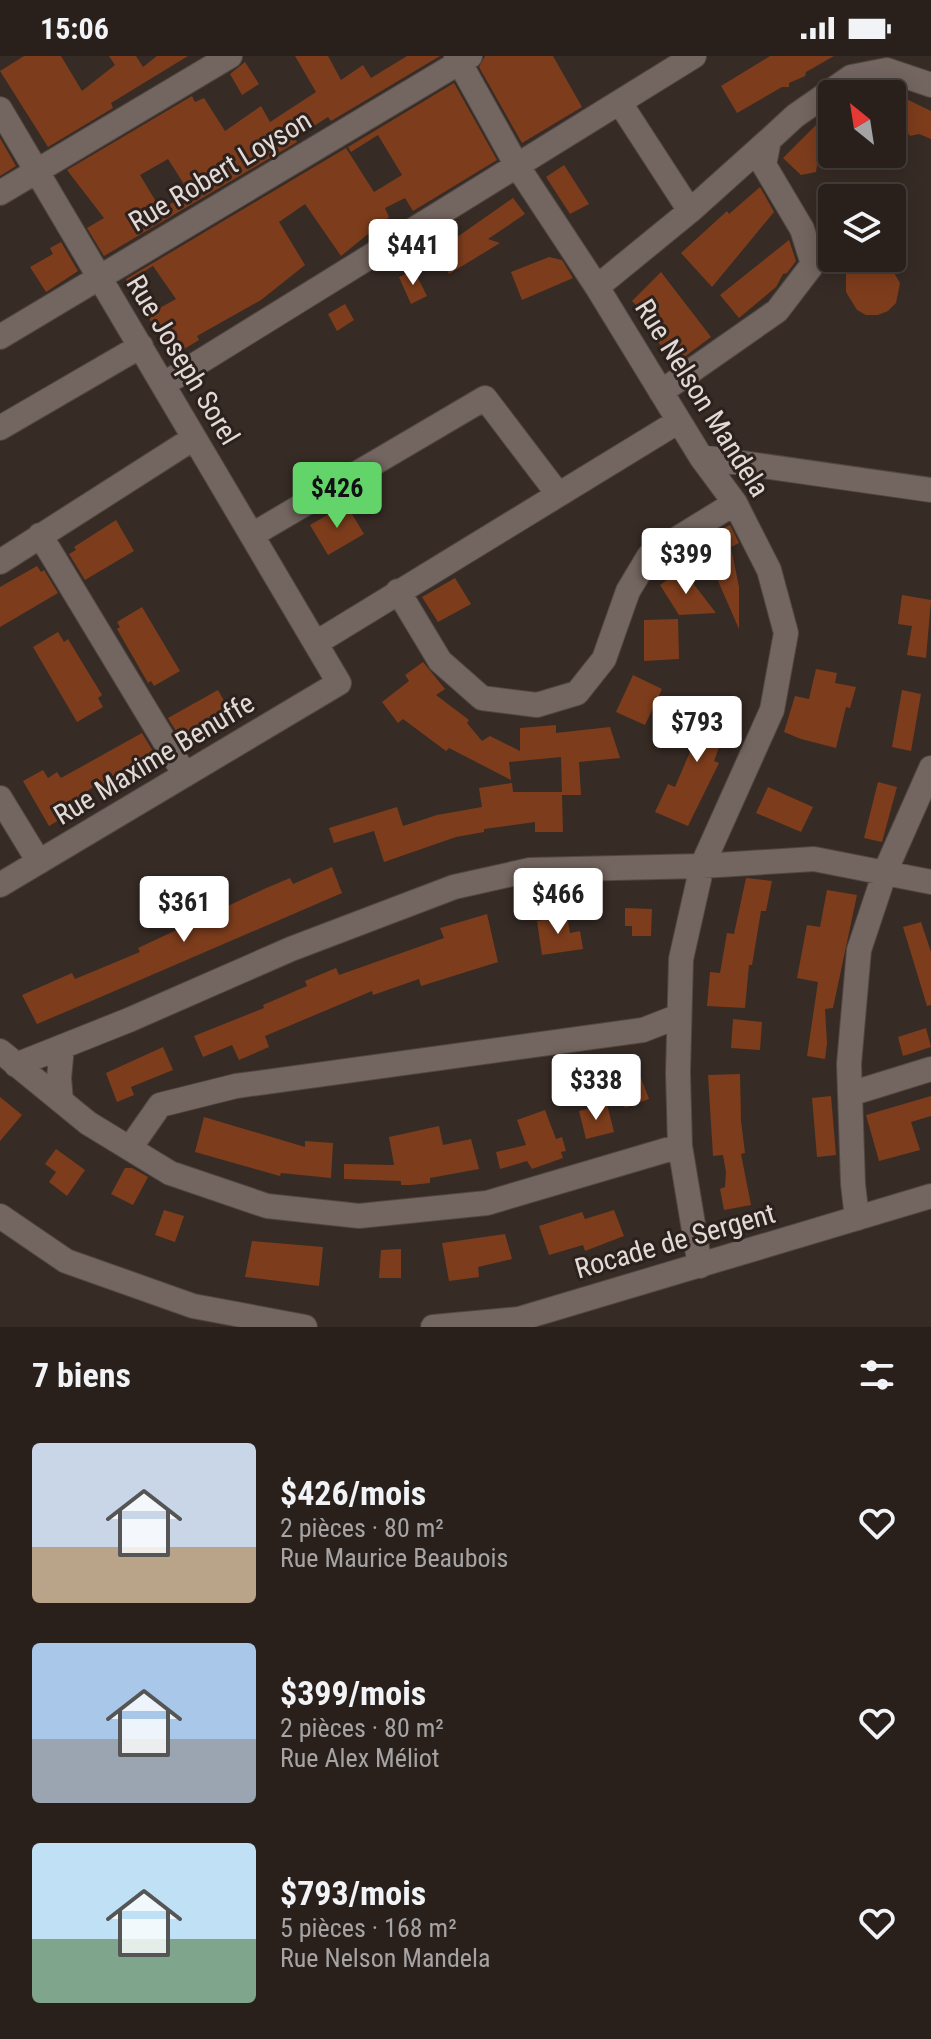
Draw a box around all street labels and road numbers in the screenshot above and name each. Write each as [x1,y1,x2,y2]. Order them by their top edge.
street label: Rue Robert Loyson [123,104,317,238]
street label: Rue Joseph Sorel [120,269,246,451]
street label: Rue Nelson Mandela [628,293,776,503]
street label: Rue Maxime Benuffe [48,686,260,832]
street label: Rocade de Sergent [571,1197,779,1285]

